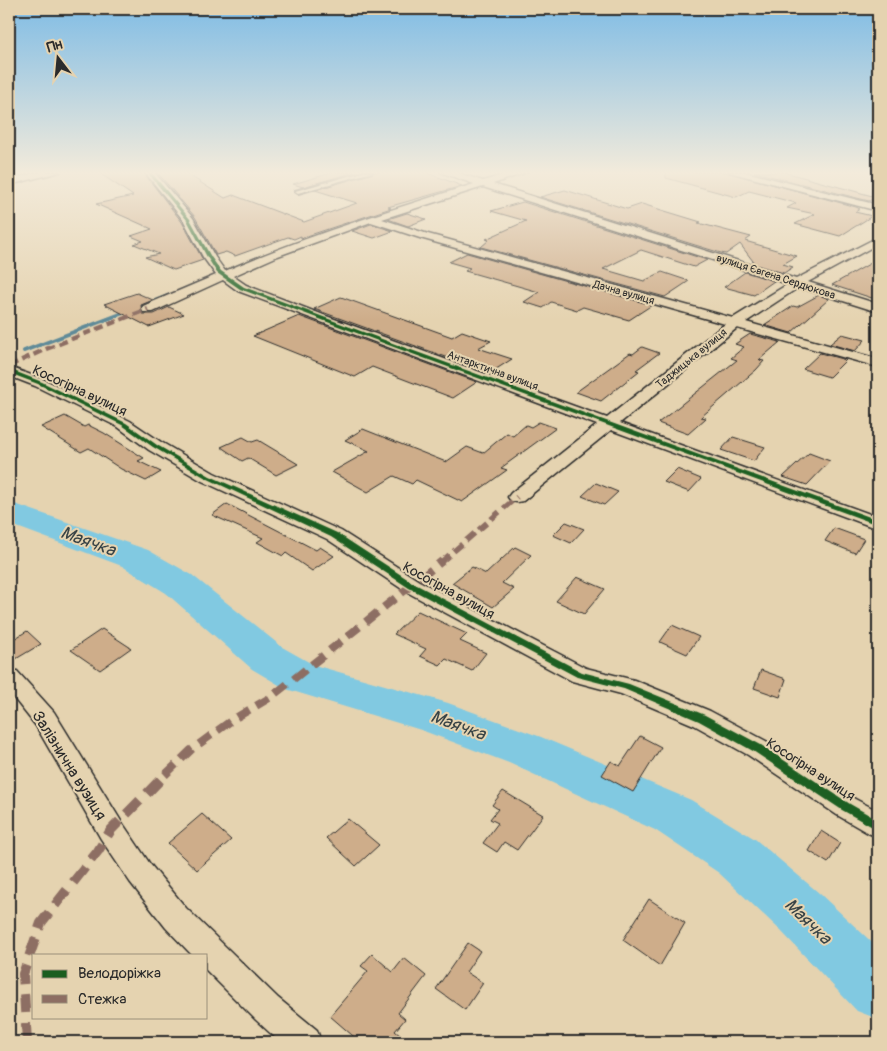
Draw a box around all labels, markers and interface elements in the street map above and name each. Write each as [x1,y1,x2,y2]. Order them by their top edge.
north arrow [32,32,82,82]
text: Пн [45,36,64,56]
street label: вулиця Євгена Сердюкова [715,251,837,302]
street label: Дачна вулиця [591,277,656,307]
street label: Таджицька вулиця [653,326,730,391]
street label: Антарктична вулиця [446,348,540,393]
street label: Косогірна вулиця [30,361,130,420]
water label: Маячка [57,521,120,563]
street label: Косогірна вулиця [400,558,498,623]
water label: Маячка [427,705,490,747]
street label: Залізнична вузиця [28,707,111,824]
street label: Косогірна вулиця [763,734,858,804]
water label: Маячка [779,893,837,950]
legend [32,954,208,1018]
text: Велодоріжка [78,964,161,983]
text: Стежка [78,990,127,1009]

